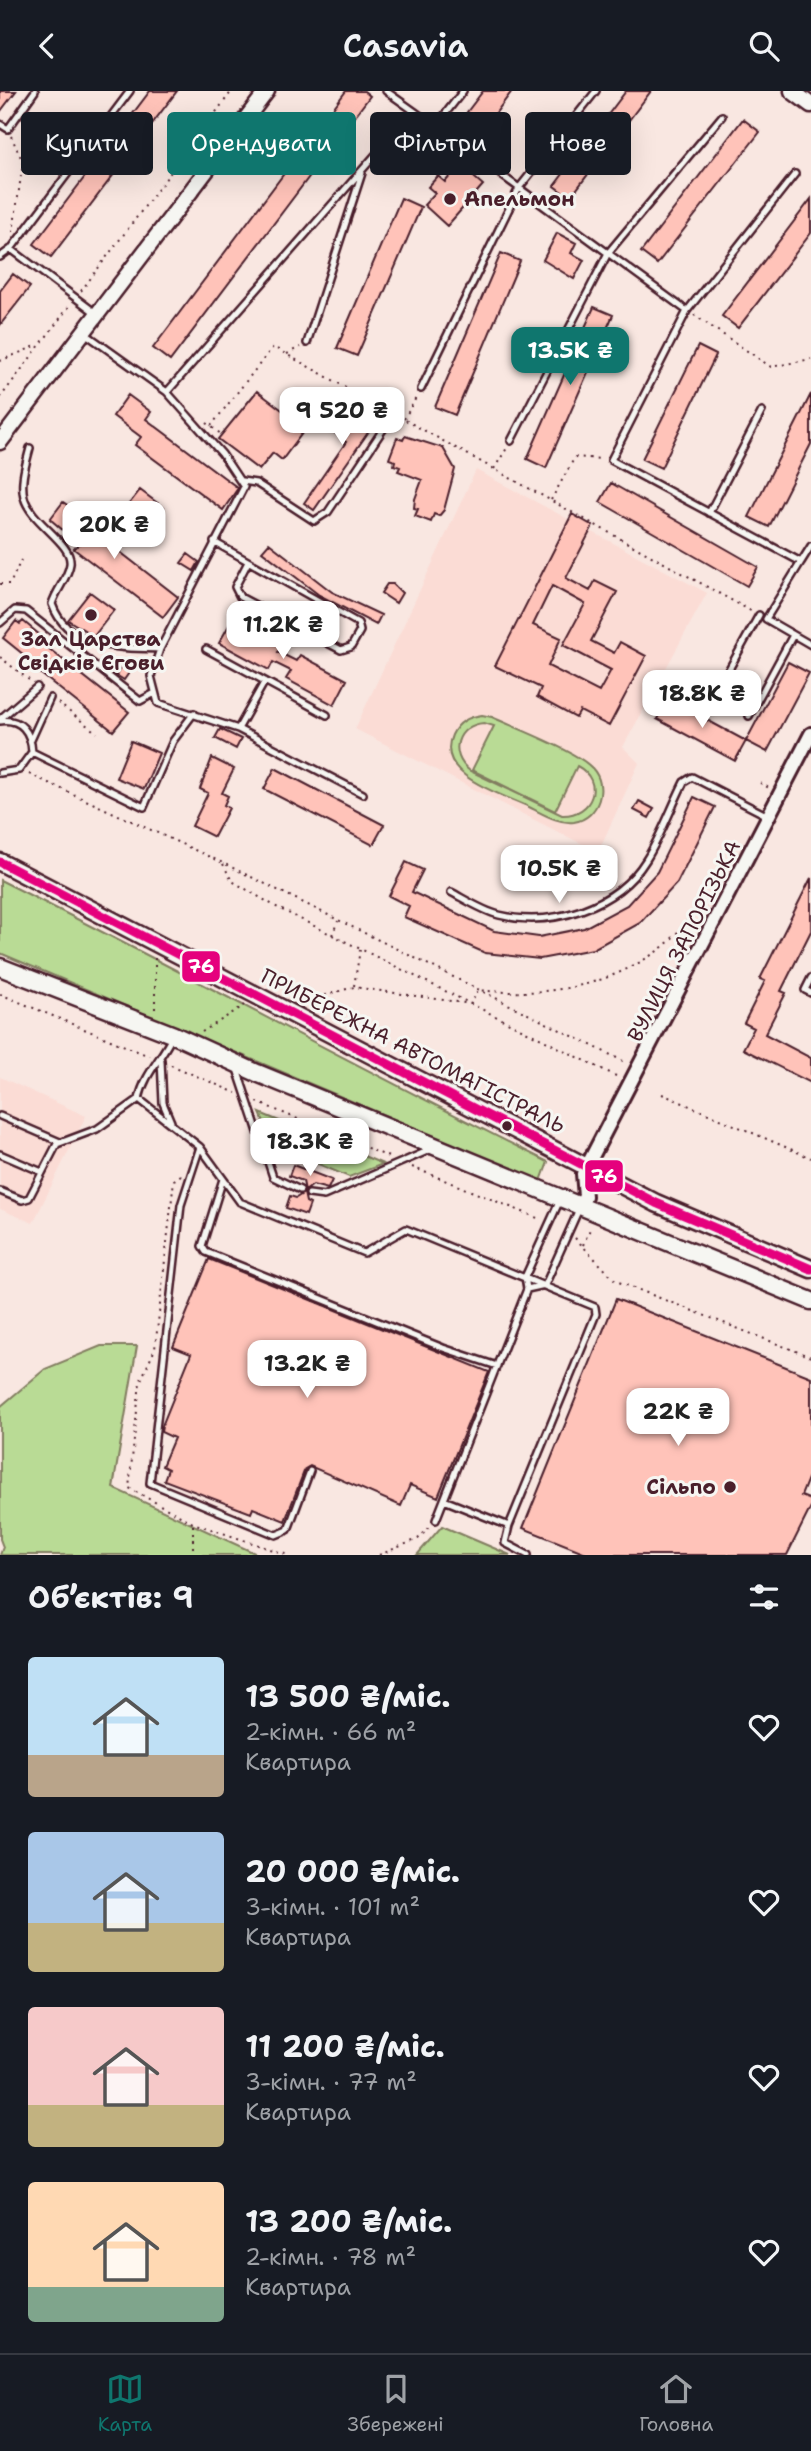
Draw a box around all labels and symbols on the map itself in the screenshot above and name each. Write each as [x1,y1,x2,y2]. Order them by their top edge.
place label: Апельмон [464,185,575,213]
marker: Апельмон [442,191,458,207]
pin: 13.5K ₴ [505,327,635,387]
pin: 9 520 ₴ [277,387,407,447]
pin: 20K ₴ [65,501,163,561]
pin: 11.2K ₴ [218,601,348,661]
marker: Зал Царства Свідків Єгови [83,607,99,623]
place label: Зал Царства Свідків Єгови [18,625,165,677]
pin: 18.8K ₴ [637,671,767,730]
street label: ВУЛИЦЯ ЗАПОРІЗЬКА [621,835,747,1047]
pin: 10.5K ₴ [494,845,624,905]
line badge: 76 [181,950,221,983]
text: 76 [188,954,214,979]
street label: ПРИБЕРЕЖНА АВТОМАГІСТРАЛЬ [256,962,570,1140]
pin: 18.3K ₴ [245,1119,375,1178]
unlabelled marker [500,1119,514,1133]
line badge: 76 [584,1159,624,1193]
text: 76 [591,1164,617,1189]
pin: 13.2K ₴ [242,1341,372,1400]
pin: 22K ₴ [629,1389,727,1448]
place label: Сільпо [646,1473,716,1501]
marker: Сільпо [722,1479,738,1495]

